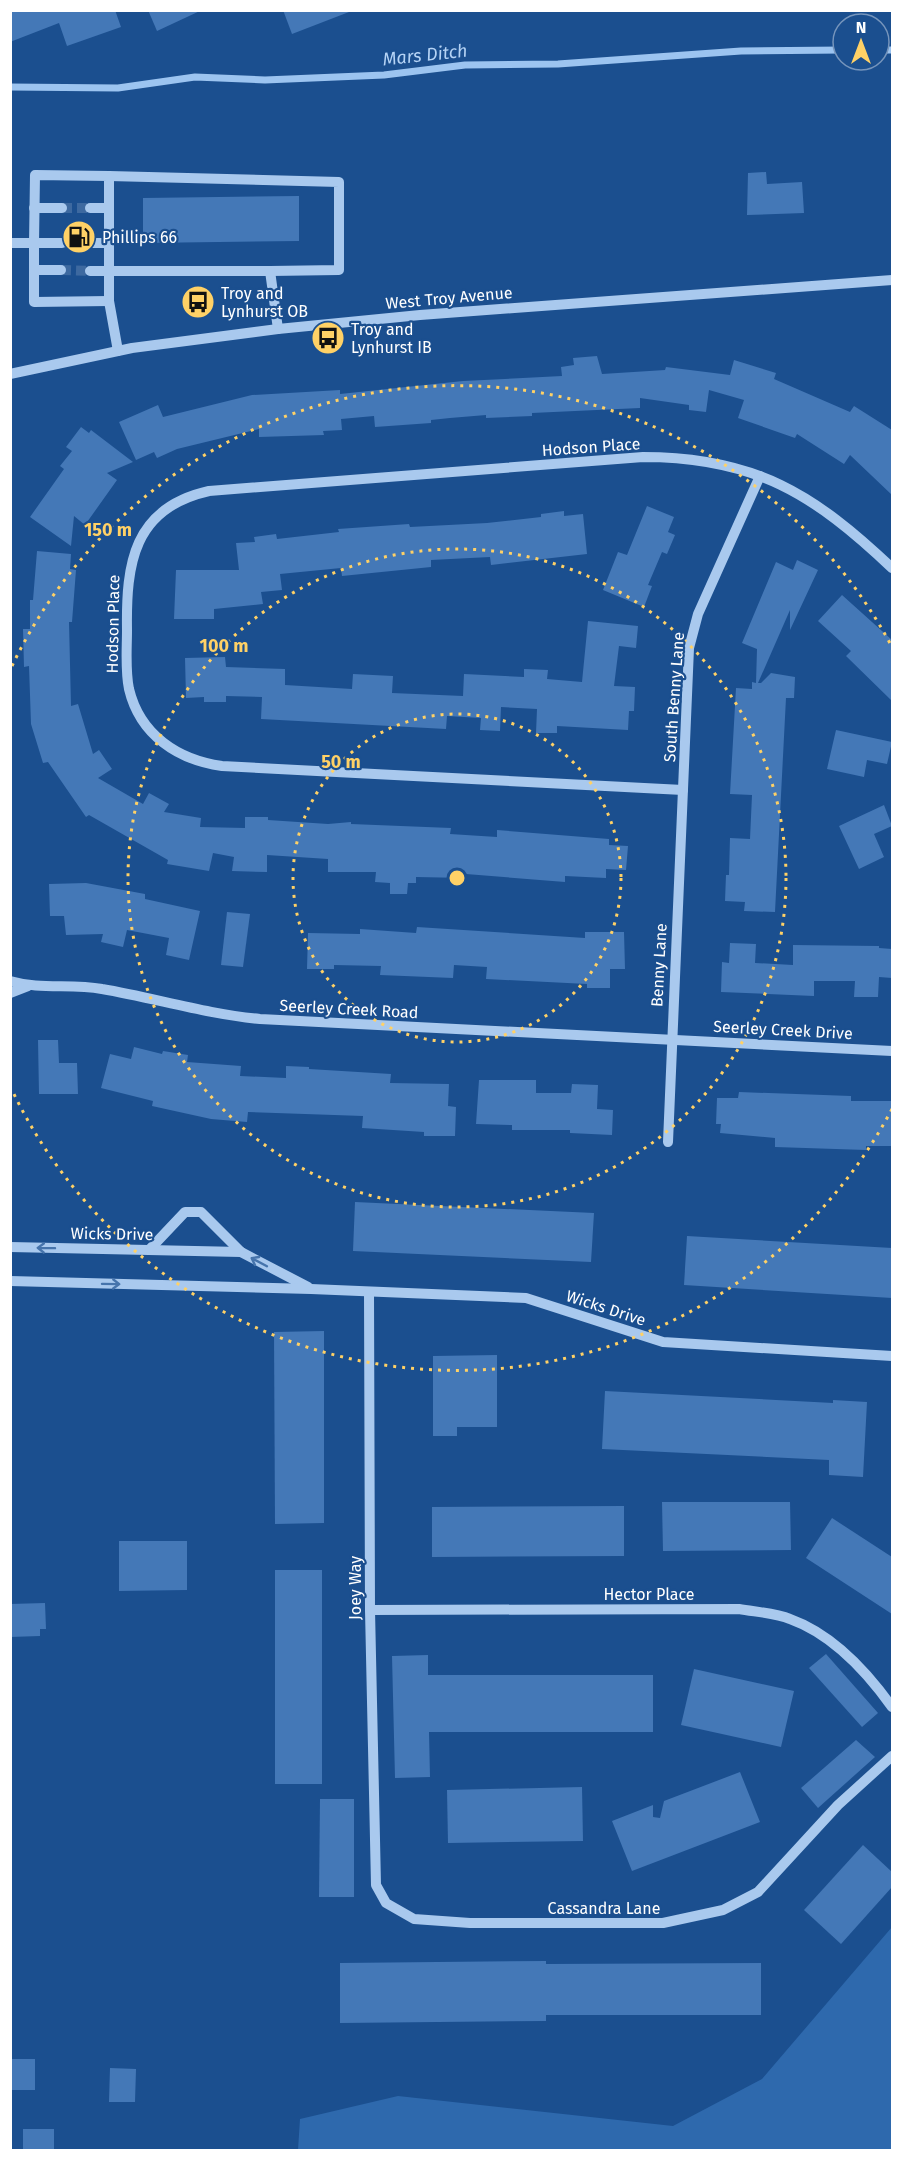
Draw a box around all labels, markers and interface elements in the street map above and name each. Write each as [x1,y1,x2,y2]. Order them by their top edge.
north arrow [831,12,891,72]
text: N [856,18,866,37]
water label: Mars Ditch [381,40,469,70]
fuel station icon: Phillips 66 [61,219,97,255]
place label: Phillips 66 [102,228,177,247]
street label: West Troy Avenue [385,283,513,313]
bus stop icon: Troy and Lynhurst OB [180,284,216,320]
place label: Troy and Lynhurst OB [221,284,308,321]
bus stop icon: Troy and Lynhurst IB [310,320,346,356]
place label: Troy and Lynhurst IB [351,320,432,357]
street label: Hodson Place [541,434,641,460]
text: 150 m [84,519,132,541]
street label: Hodson Place [103,574,123,674]
street label: South Benny Lane [660,631,688,763]
text: 100 m [200,635,248,657]
text: 50 m [321,751,361,773]
centre of rings [447,868,467,888]
street label: Benny Lane [647,923,671,1007]
street label: Seerley Creek Road [279,996,419,1022]
street label: Seerley Creek Drive [713,1017,853,1043]
street label: Wicks Drive [70,1224,154,1244]
one-way arrow [36,1242,56,1253]
one-way arrow [250,1255,268,1267]
one-way arrow [100,1278,120,1290]
street label: Wicks Drive [564,1286,648,1330]
street label: Joey Way [346,1556,365,1620]
street label: Hector Place [603,1585,695,1604]
street label: Cassandra Lane [548,1899,660,1918]

